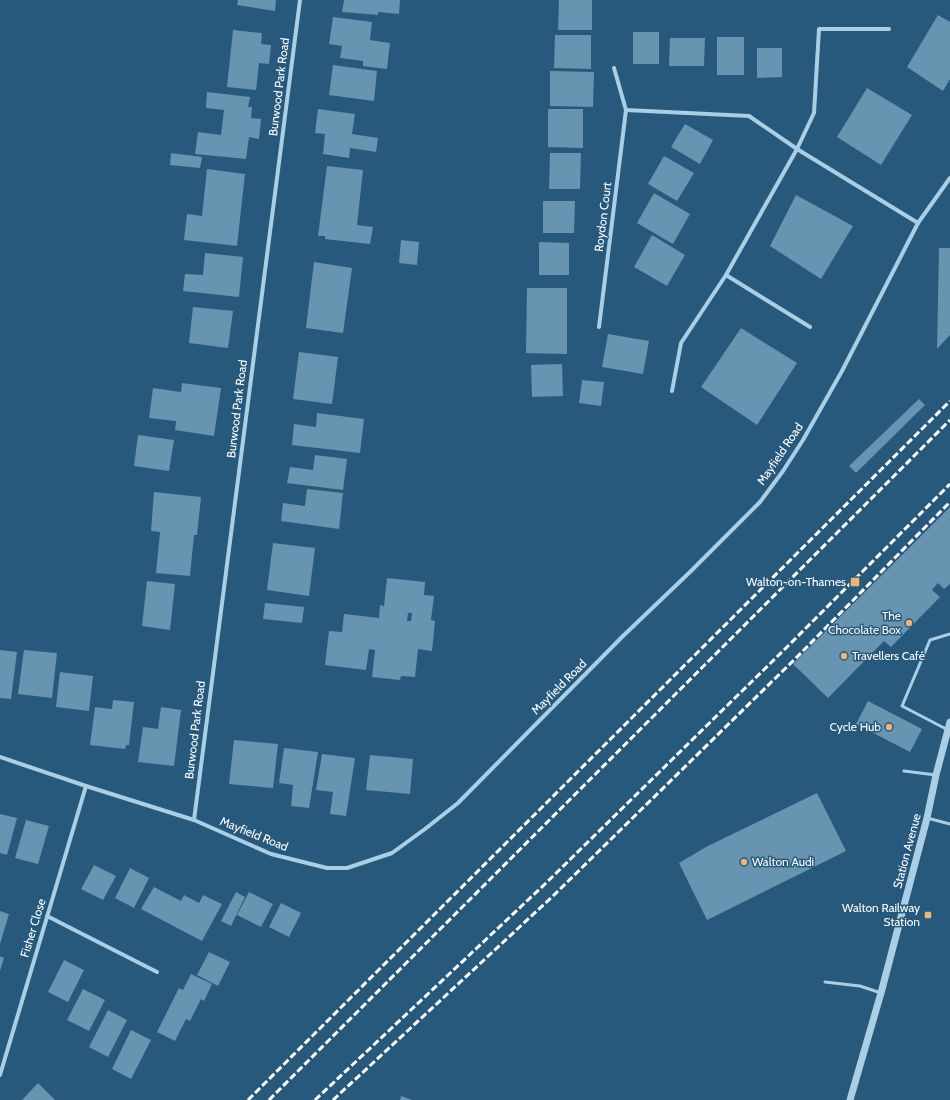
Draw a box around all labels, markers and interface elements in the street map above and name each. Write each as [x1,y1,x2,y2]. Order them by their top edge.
street label: Burwood Park Road [265,37,292,137]
street label: Roydon Court [591,181,614,253]
street label: Burwood Park Road [223,359,250,459]
street label: Mayfield Road [753,420,806,488]
place label: Walton-on-Thames [746,574,846,589]
marker: Walton-on-Thames [849,576,861,588]
place label: The Chocolate Box [828,608,901,637]
marker: The Chocolate Box [904,618,914,628]
place label: Travellers Café [852,648,925,663]
marker: Travellers Café [839,651,849,661]
street label: Mayfield Road [528,656,589,717]
street label: Burwood Park Road [181,680,208,780]
place label: Cycle Hub [829,719,881,734]
marker: Cycle Hub [884,722,894,732]
street label: Station Avenue [889,812,924,890]
street label: Mayfield Road [218,813,290,854]
place label: Walton Audi [752,854,814,869]
marker: Walton Audi [739,857,749,867]
street label: Fisher Close [16,897,49,959]
place label: Walton Railway Station [842,900,920,929]
marker: Walton Railway Station [923,910,933,920]

